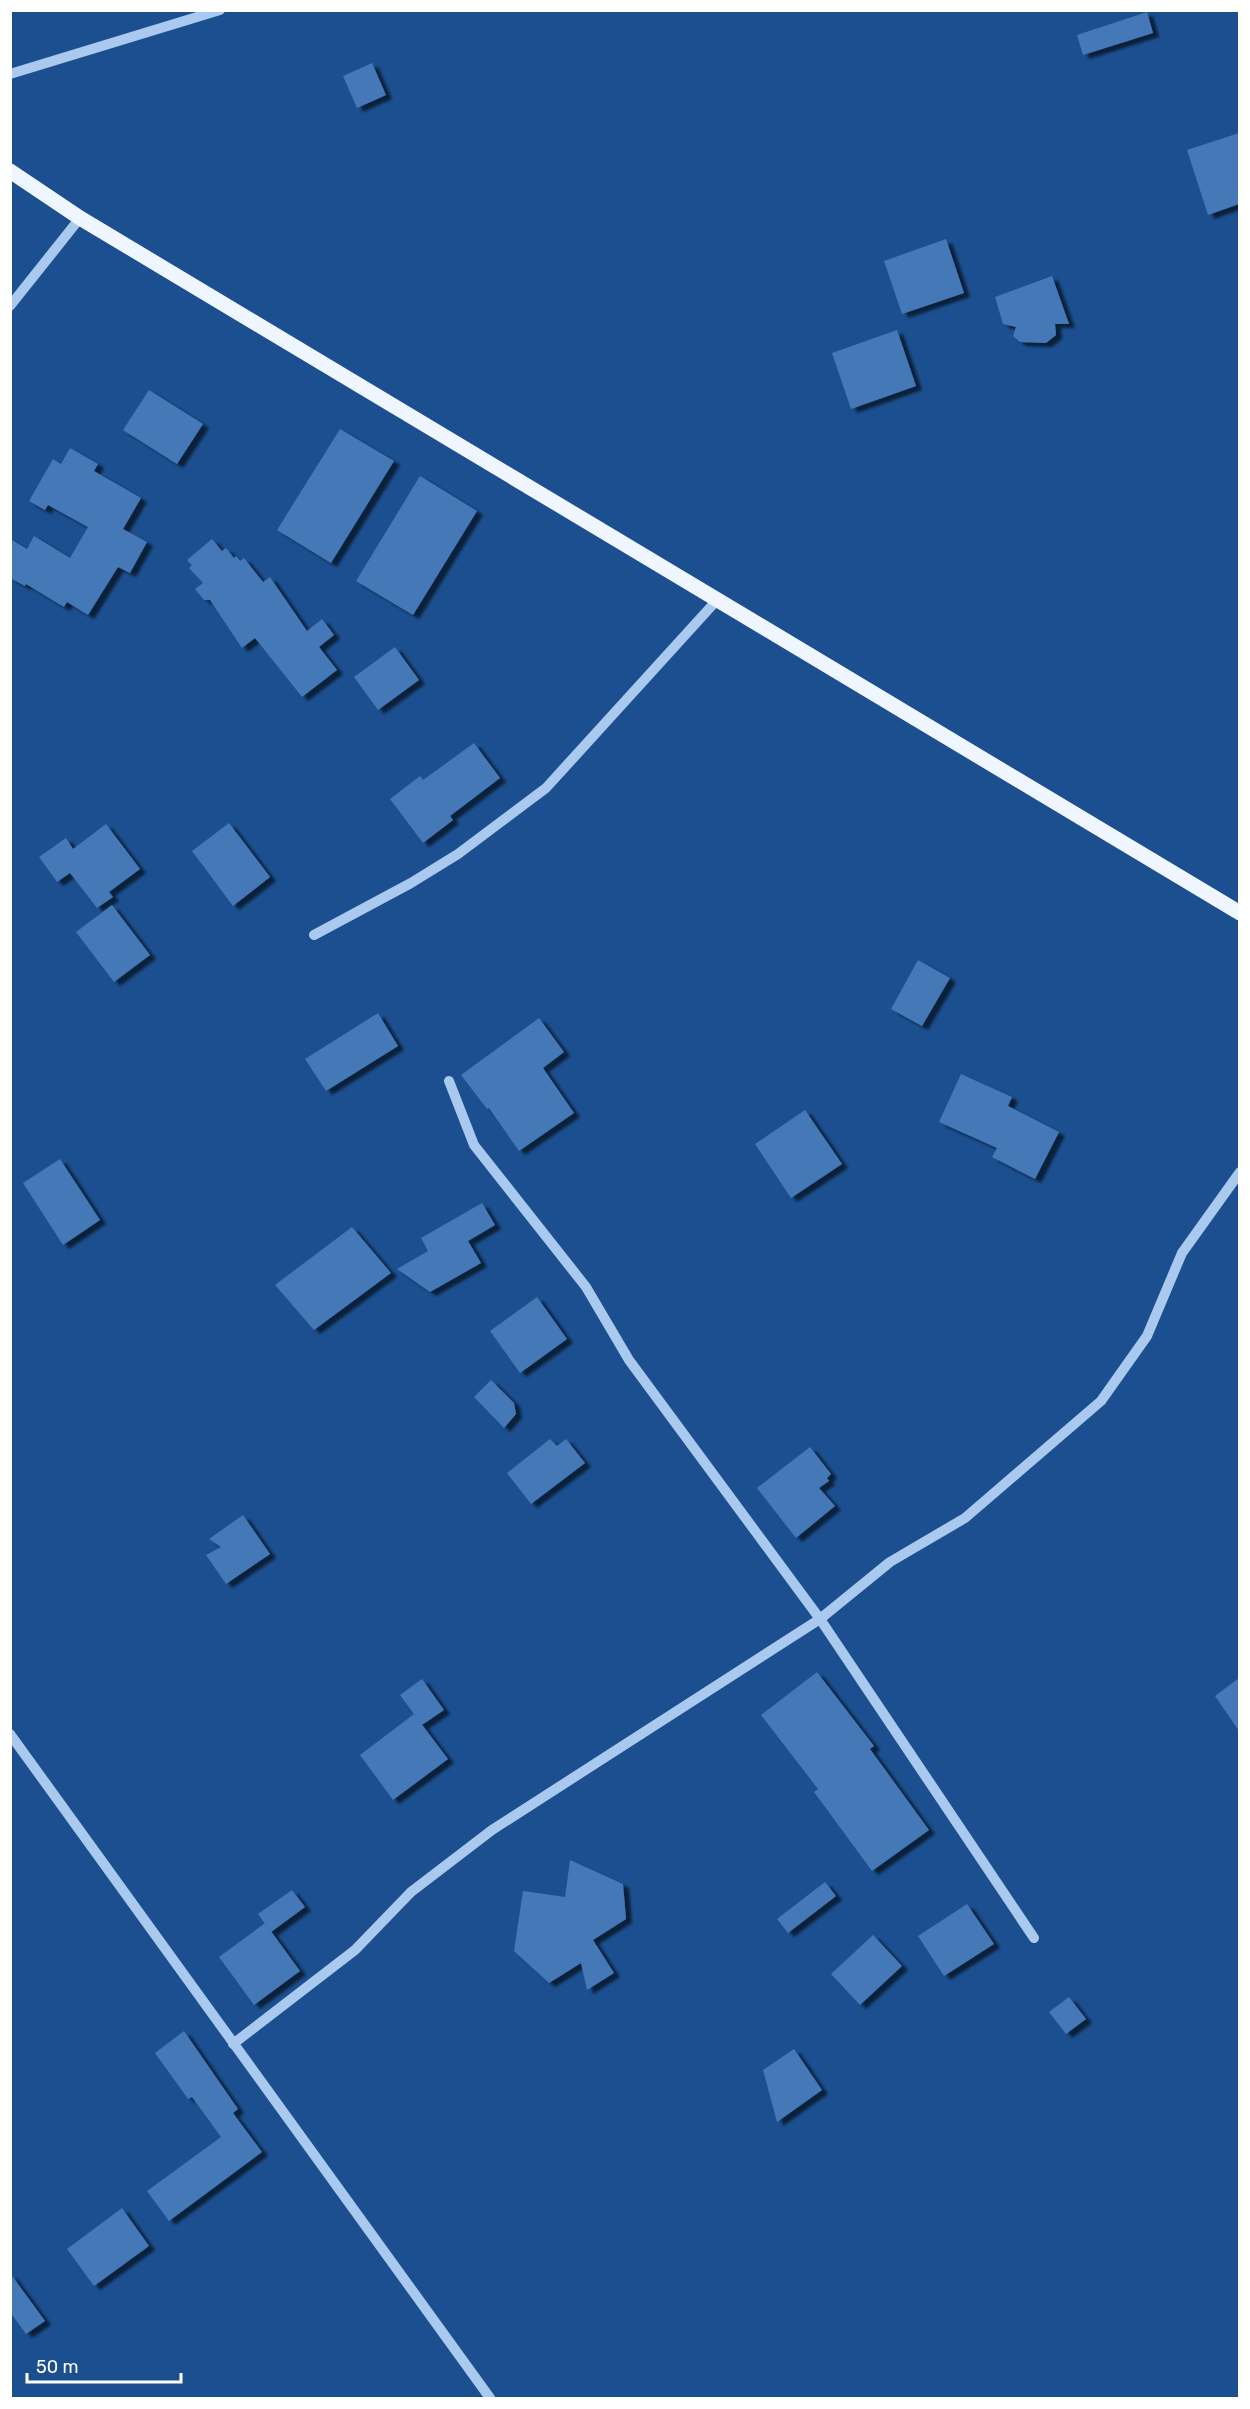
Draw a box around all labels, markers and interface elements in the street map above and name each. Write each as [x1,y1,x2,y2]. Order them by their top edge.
scale bar [27,2346,182,2384]
text: 50 m [36,2356,79,2378]

